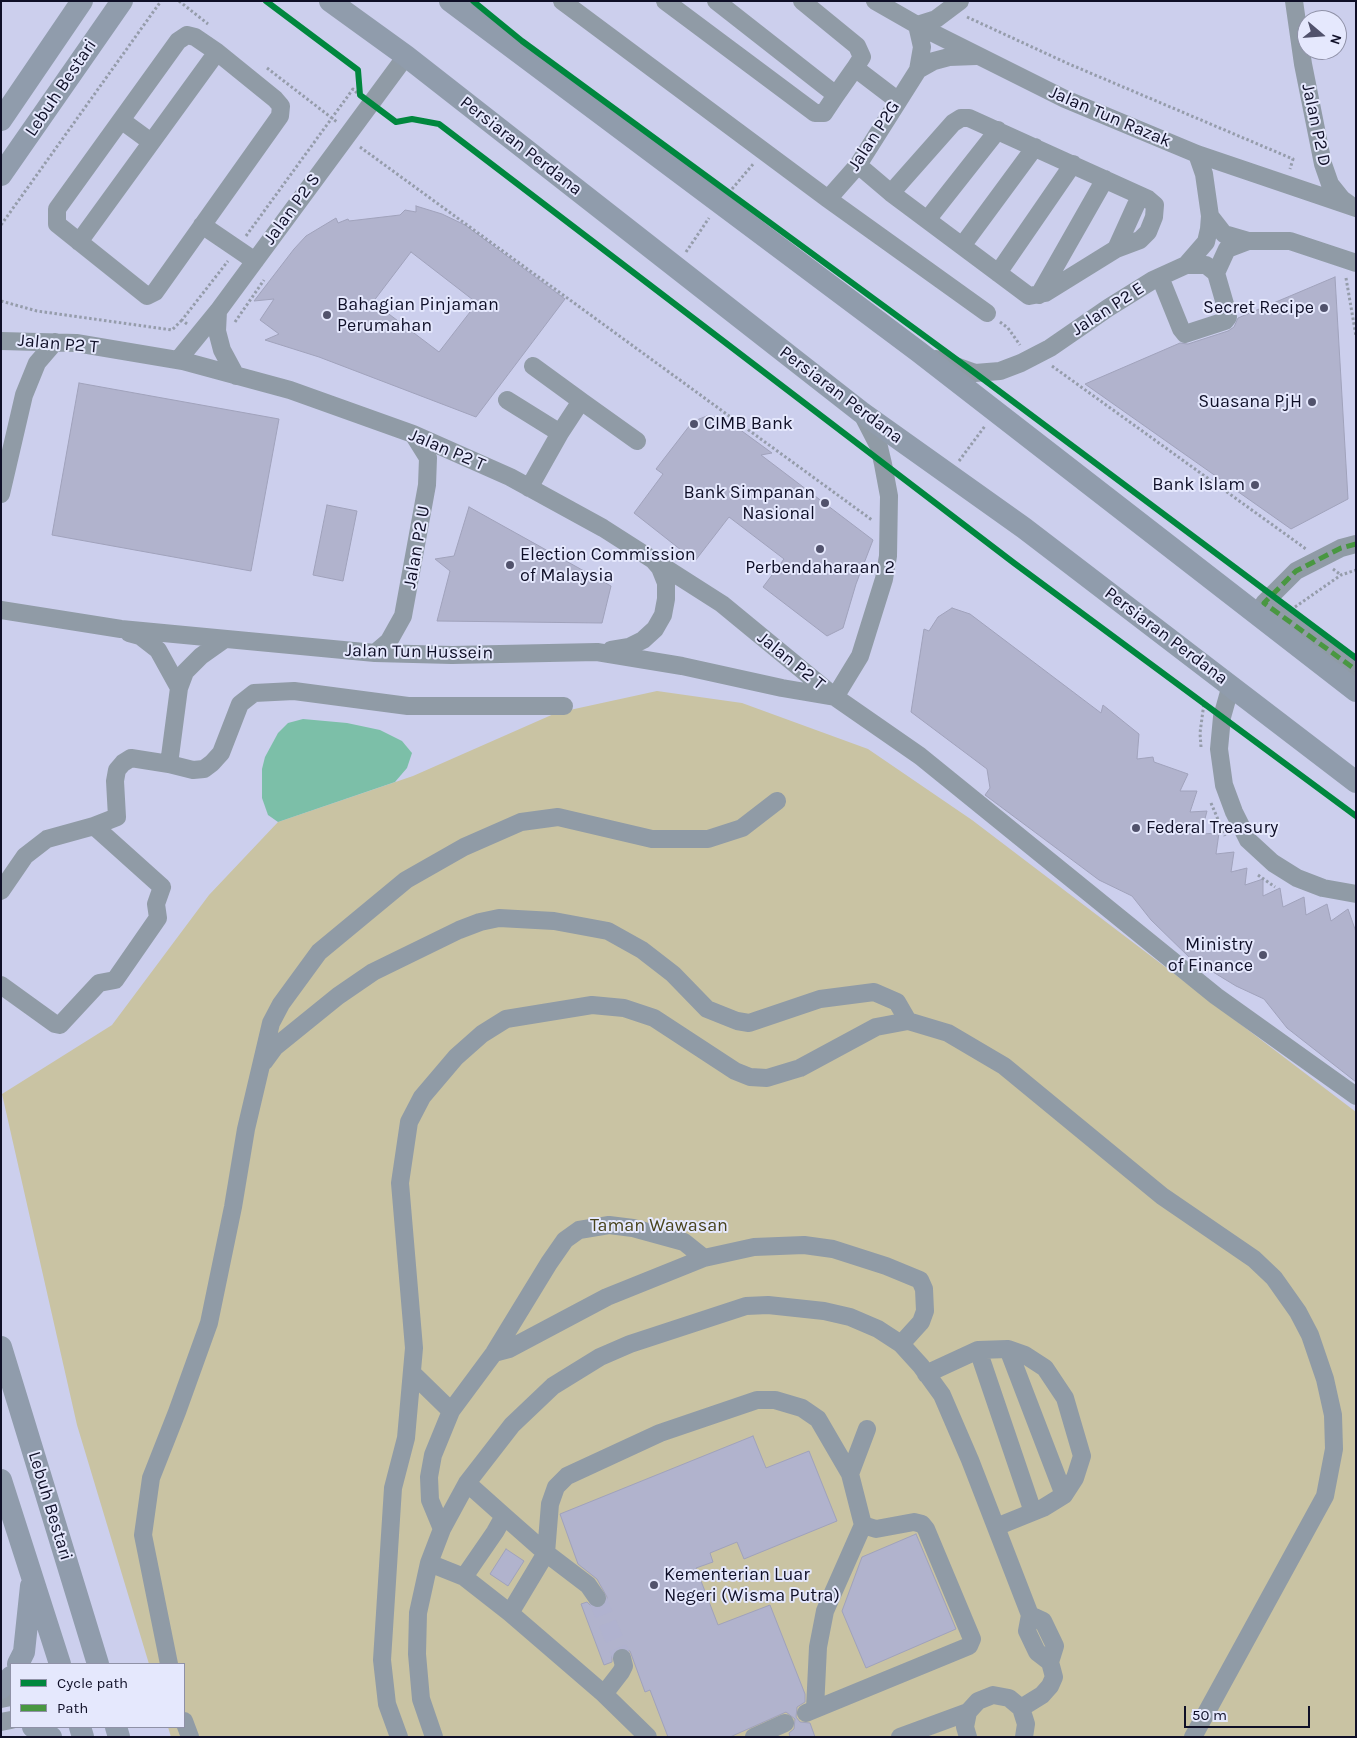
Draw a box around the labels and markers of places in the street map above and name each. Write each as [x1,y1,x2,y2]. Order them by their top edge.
place label: Bahagian Pinjaman Perumahan [337,294,499,336]
place label: Secret Recipe [1203,297,1314,319]
marker: Secret Recipe [1318,302,1330,314]
marker: Bahagian Pinjaman Perumahan [321,309,333,321]
place label: Suasana PjH [1198,391,1302,413]
marker: Suasana PjH [1306,396,1318,408]
place label: CIMB Bank [704,413,793,435]
marker: CIMB Bank [688,418,700,430]
place label: Bank Islam [1152,474,1245,496]
marker: Bank Islam [1249,479,1261,491]
place label: Bank Simpanan Nasional [683,482,815,524]
marker: Bank Simpanan Nasional [819,497,831,509]
marker: Perbendaharaan 2 [814,543,826,555]
place label: Election Commission of Malaysia [520,544,696,586]
place label: Perbendaharaan 2 [745,557,895,579]
marker: Election Commission of Malaysia [504,559,516,571]
place label: Federal Treasury [1146,817,1278,839]
marker: Federal Treasury [1130,822,1142,834]
place label: Ministry of Finance [1168,934,1253,976]
marker: Ministry of Finance [1257,949,1269,961]
place label: Kementerian Luar Negeri (Wisma Putra) [664,1564,840,1606]
marker: Kementerian Luar Negeri (Wisma Putra) [648,1579,660,1591]

